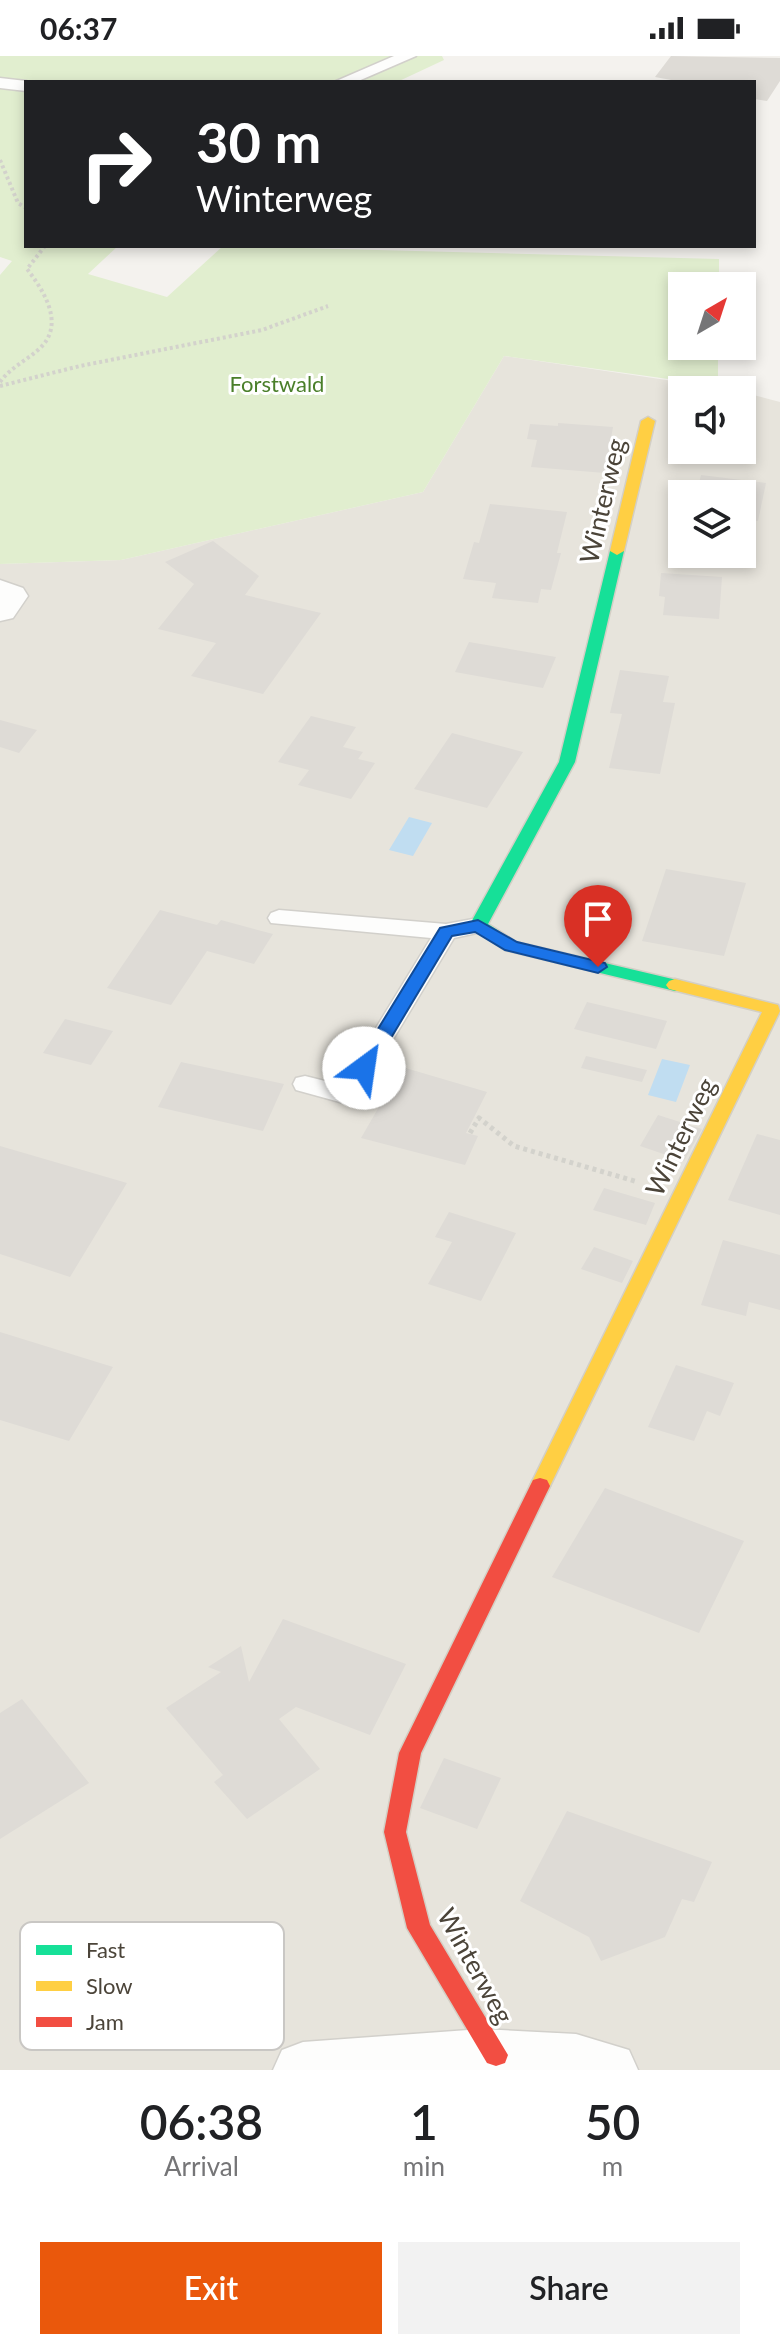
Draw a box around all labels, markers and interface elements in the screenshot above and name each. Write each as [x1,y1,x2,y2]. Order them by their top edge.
text: 06:37 [40,10,117,46]
text: 30 m [196,108,321,175]
icon: right [64,112,168,216]
text: Winterweg [196,176,372,220]
north arrow [668,272,756,360]
map controls [668,272,756,568]
park label: Forstwald [230,370,324,397]
button: sound [668,376,756,464]
street label: Winterweg [572,435,632,566]
button: layers [668,480,756,568]
pin [564,885,632,967]
icon: arrive [576,897,620,941]
position arrow [322,1026,406,1110]
street label: Winterweg [638,1072,722,1201]
street label: Winterweg [431,1902,521,2029]
legend [20,1922,284,2050]
text: Fast [86,1936,125,1963]
text: Slow [86,1972,133,1999]
text: Jam [86,2008,124,2035]
text: 06:38 [140,2093,263,2150]
text: 1 [410,2093,438,2150]
text: 50 [585,2093,640,2150]
text: Arrival [164,2150,239,2182]
text: min [403,2150,445,2182]
text: m [602,2150,623,2182]
button: Exit [40,2242,382,2334]
button: Share [398,2242,740,2334]

